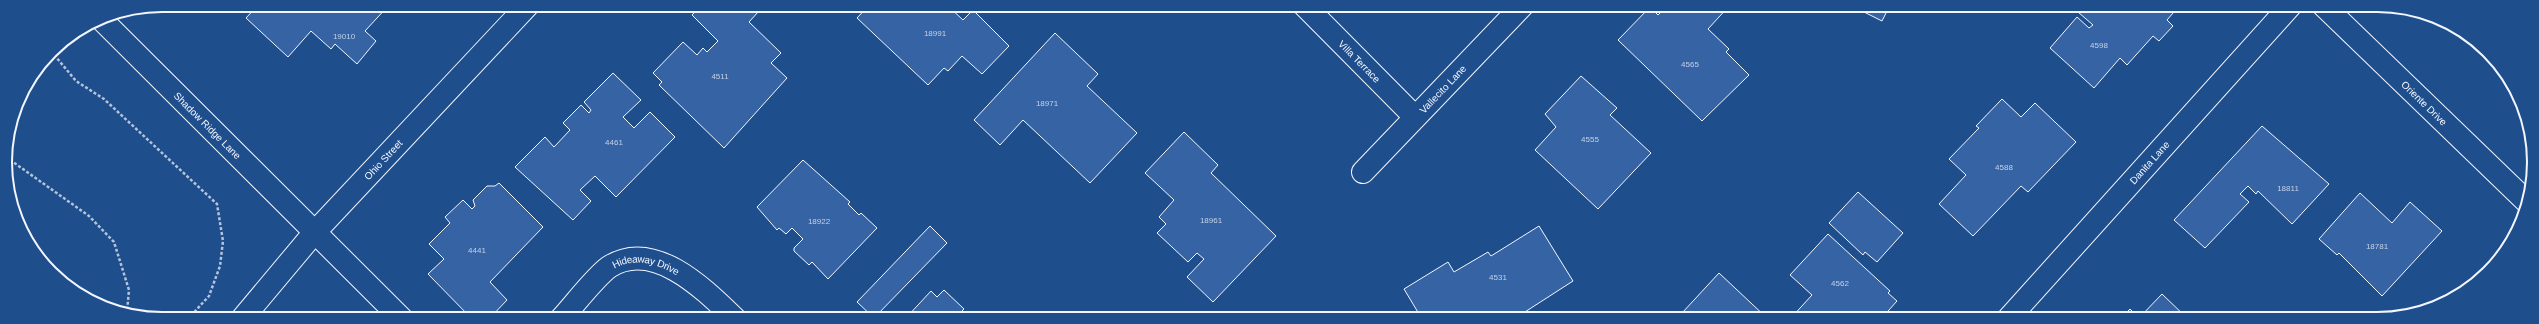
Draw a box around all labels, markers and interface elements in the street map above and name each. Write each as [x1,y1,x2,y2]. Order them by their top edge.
house number: 18991 [924,29,947,38]
house number: 19010 [333,32,356,41]
street label: Villa Terrace [1336,38,1383,85]
house number: 4598 [2090,41,2108,50]
house number: 4565 [1681,60,1699,69]
street label: Vallecito Lane [1417,62,1468,115]
house number: 4511 [711,72,729,81]
street label: Oriente Drive [2399,78,2450,128]
street label: Shadow Ridge Lane [172,90,244,161]
house number: 18971 [1036,99,1059,108]
house number: 4555 [1581,135,1599,144]
street label: Ohio Street [362,137,404,182]
house number: 4461 [605,138,623,147]
street label: Danita Lane [2127,138,2172,186]
house number: 4588 [1995,163,2013,172]
house number: 18811 [2277,184,2299,193]
house number: 18961 [1200,216,1223,225]
house number: 18922 [808,217,831,226]
house number: 18781 [2366,242,2389,251]
house number: 4441 [468,246,486,255]
street label: Hideaway Drive [610,253,682,277]
house number: 4531 [1489,273,1507,282]
house number: 4562 [1831,279,1849,288]

